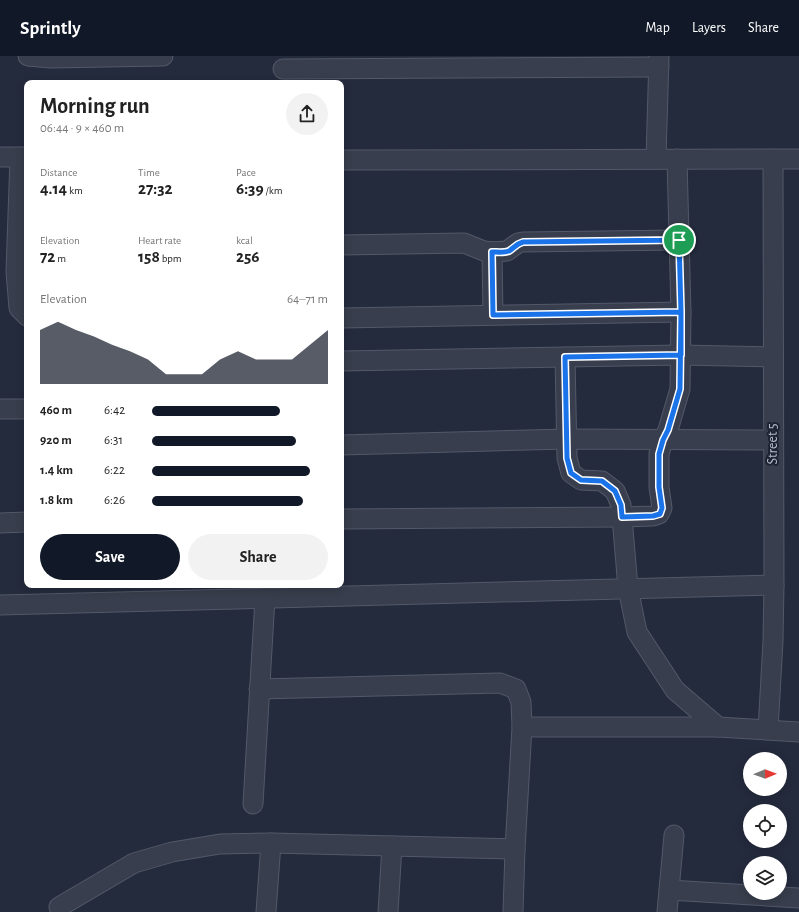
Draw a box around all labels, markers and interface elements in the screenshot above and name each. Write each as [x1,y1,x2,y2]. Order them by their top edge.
text: Sprintly [20,19,81,38]
text: Map [645,21,670,35]
text: Layers [692,21,726,35]
text: Share [748,21,779,35]
button: share [286,93,328,135]
text: Morning run [40,95,150,117]
text: 06:44 · 9 × 460 m [40,122,124,135]
text: Distance [40,167,77,178]
text: Time [138,167,160,178]
text: Pace [236,167,256,178]
text: 4.14 [40,180,67,197]
text: 27:32 [138,180,173,197]
text: 6:39 [236,180,264,197]
text: km [67,185,83,196]
text: /km [264,185,282,196]
pin [662,223,696,257]
icon: arrive [668,229,690,251]
text: Elevation [40,235,80,246]
text: Heart rate [138,235,181,246]
text: kcal [236,235,253,246]
text: 72 [40,248,55,265]
text: 158 [138,248,160,265]
text: 256 [236,248,260,265]
text: m [55,253,66,264]
text: bpm [160,253,182,264]
text: Elevation [40,293,87,306]
text: 64–71 m [287,293,328,306]
text: 460 m [40,404,72,417]
text: 6:42 [104,404,125,417]
street label: Street 5 [766,423,780,465]
text: 920 m [40,434,72,447]
text: 6:31 [104,434,123,447]
text: 1.4 km [40,464,73,477]
text: 6:22 [104,464,125,477]
text: 1.8 km [40,494,73,507]
text: 6:26 [104,494,125,507]
button: Save [40,534,180,580]
button: Share [188,534,328,580]
north arrow [743,752,787,796]
map controls [743,752,787,900]
button: locate [743,804,787,848]
button: layers [743,856,787,900]

